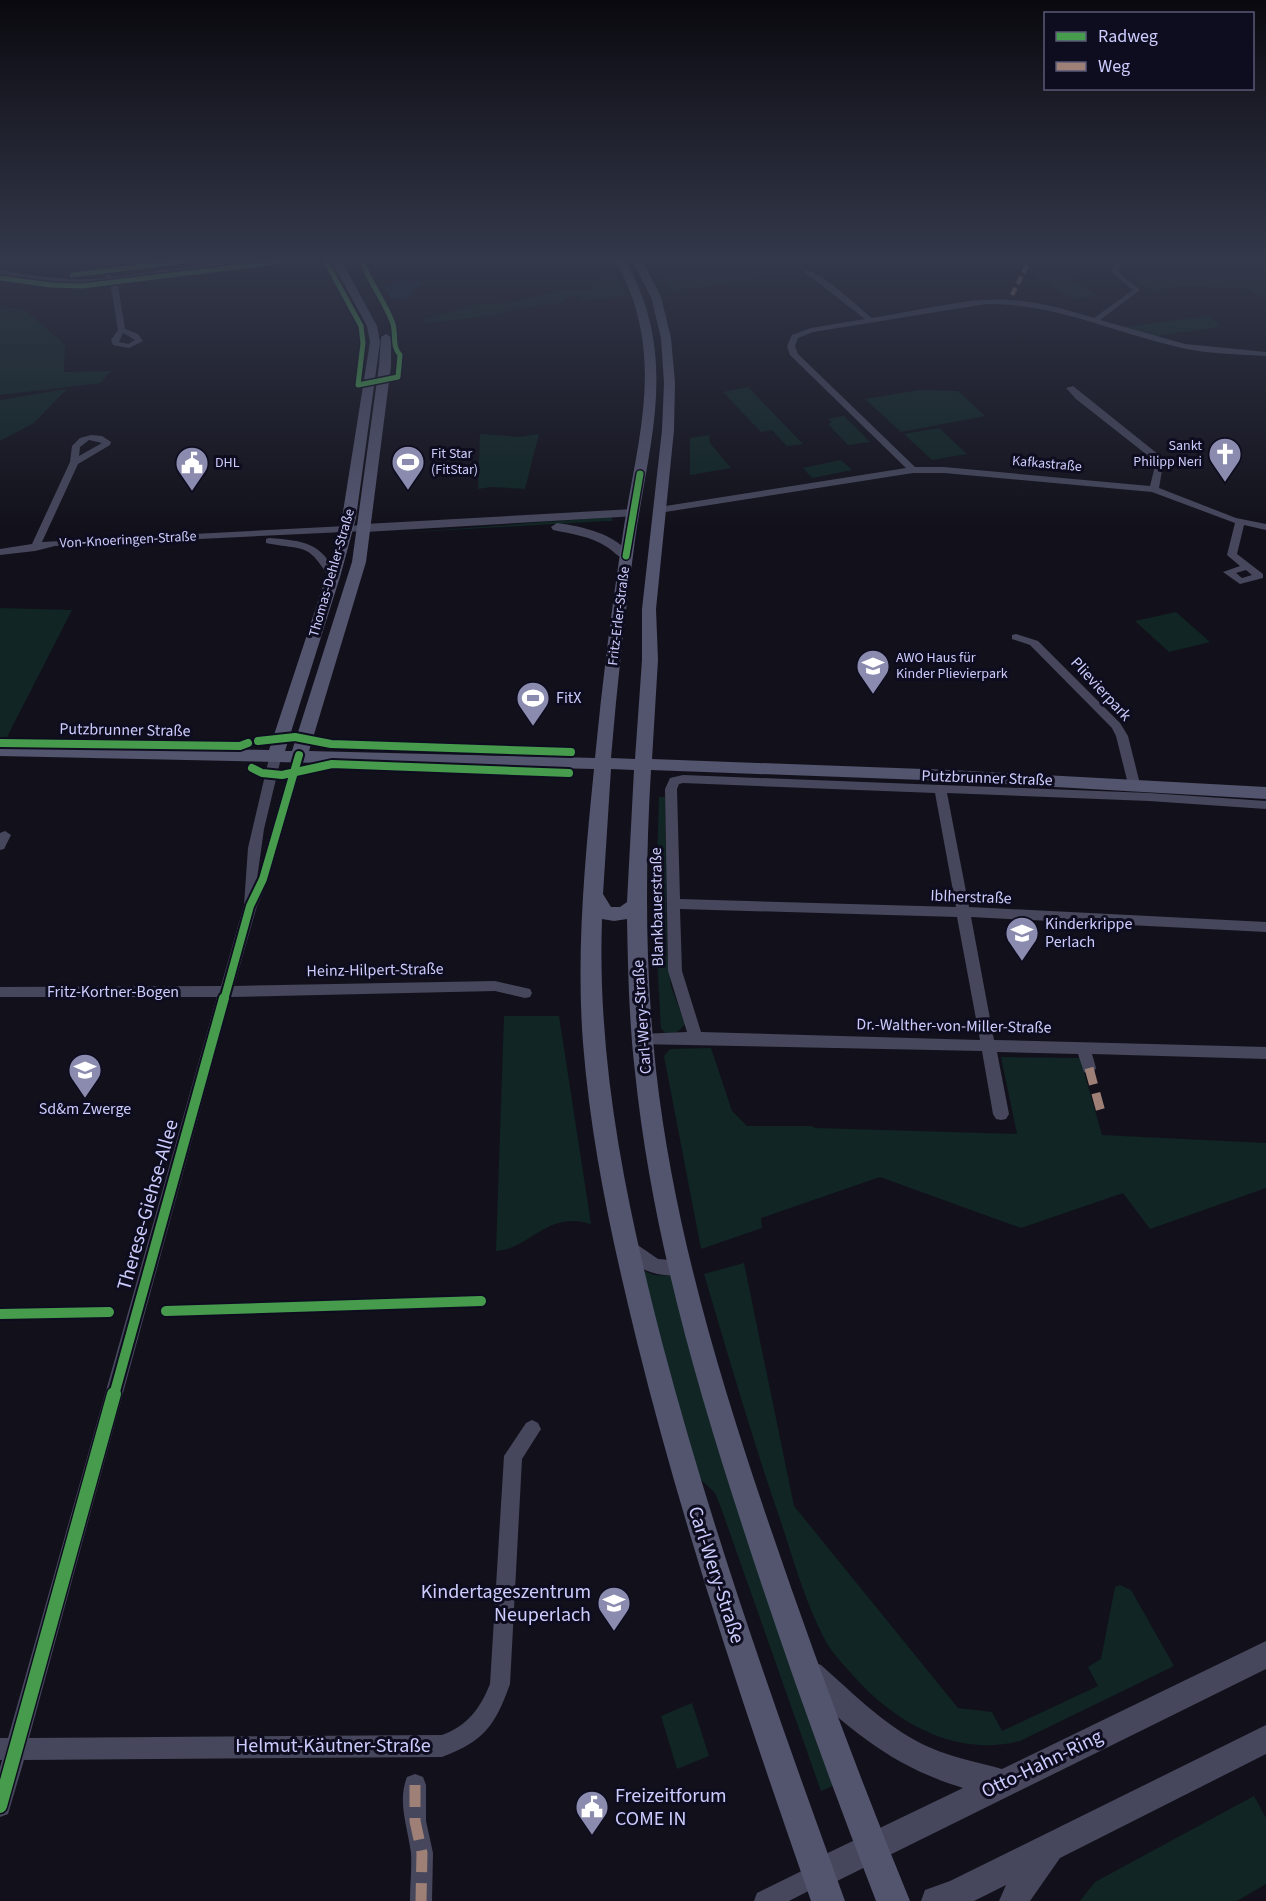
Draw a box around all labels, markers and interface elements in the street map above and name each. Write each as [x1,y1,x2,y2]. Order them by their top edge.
legend [1044,12,1254,90]
text: Radweg [1098,24,1158,49]
text: Weg [1098,54,1130,79]
place label: Sankt Philipp Neri [1133,436,1202,472]
church icon: Sankt Philipp Neri [1207,436,1243,483]
sports icon: Fit Star (FitStar) [390,444,426,491]
place label: Fit Star (FitStar) [431,444,478,480]
public building icon: DHL [174,445,210,492]
street label: Kafkastraße [1011,451,1083,477]
place label: DHL [215,453,240,473]
street label: Thomas-Dehler-Straße [304,507,360,639]
street label: Von-Knoeringen-Straße [59,526,197,554]
street label: Fritz-Erler-Straße [603,565,635,667]
school or university icon: AWO Haus für Kinder Plievierpark [855,648,891,695]
place label: AWO Haus für Kinder Plievierpark [896,648,1008,684]
street label: Plievierpark [1066,652,1136,726]
sports icon: FitX [515,680,551,727]
place label: FitX [556,687,581,709]
street label: Putzbrunner Straße [59,718,191,742]
street label: Putzbrunner Straße [921,765,1053,791]
street label: Blankbauerstraße [645,847,669,967]
street label: Iblherstraße [930,885,1012,909]
place label: Kinderkrippe Perlach [1045,913,1132,953]
school or university icon: Kinderkrippe Perlach [1004,915,1040,962]
street label: Heinz-Hilpert-Straße [306,958,444,982]
street label: Carl-Wery-Straße [627,959,657,1075]
street label: Fritz-Kortner-Bogen [47,981,179,1003]
street label: Dr.-Walther-von-Miller-Straße [856,1013,1052,1039]
school or university icon: Sd&m Zwerge [67,1052,103,1099]
place label: Sd&m Zwerge [39,1098,131,1120]
street label: Therese-Giehse-Allee [110,1116,186,1294]
street label: Carl-Wery-Straße [681,1503,751,1647]
place label: Kindertageszentrum Neuperlach [421,1578,591,1629]
school or university icon: Kindertageszentrum Neuperlach [596,1585,632,1632]
street label: Otto-Hahn-Ring [977,1723,1107,1805]
street label: Helmut-Käutner-Straße [235,1732,431,1760]
place label: Freizeitforum COME IN [615,1782,727,1833]
public building icon: Freizeitforum COME IN [574,1789,610,1836]

